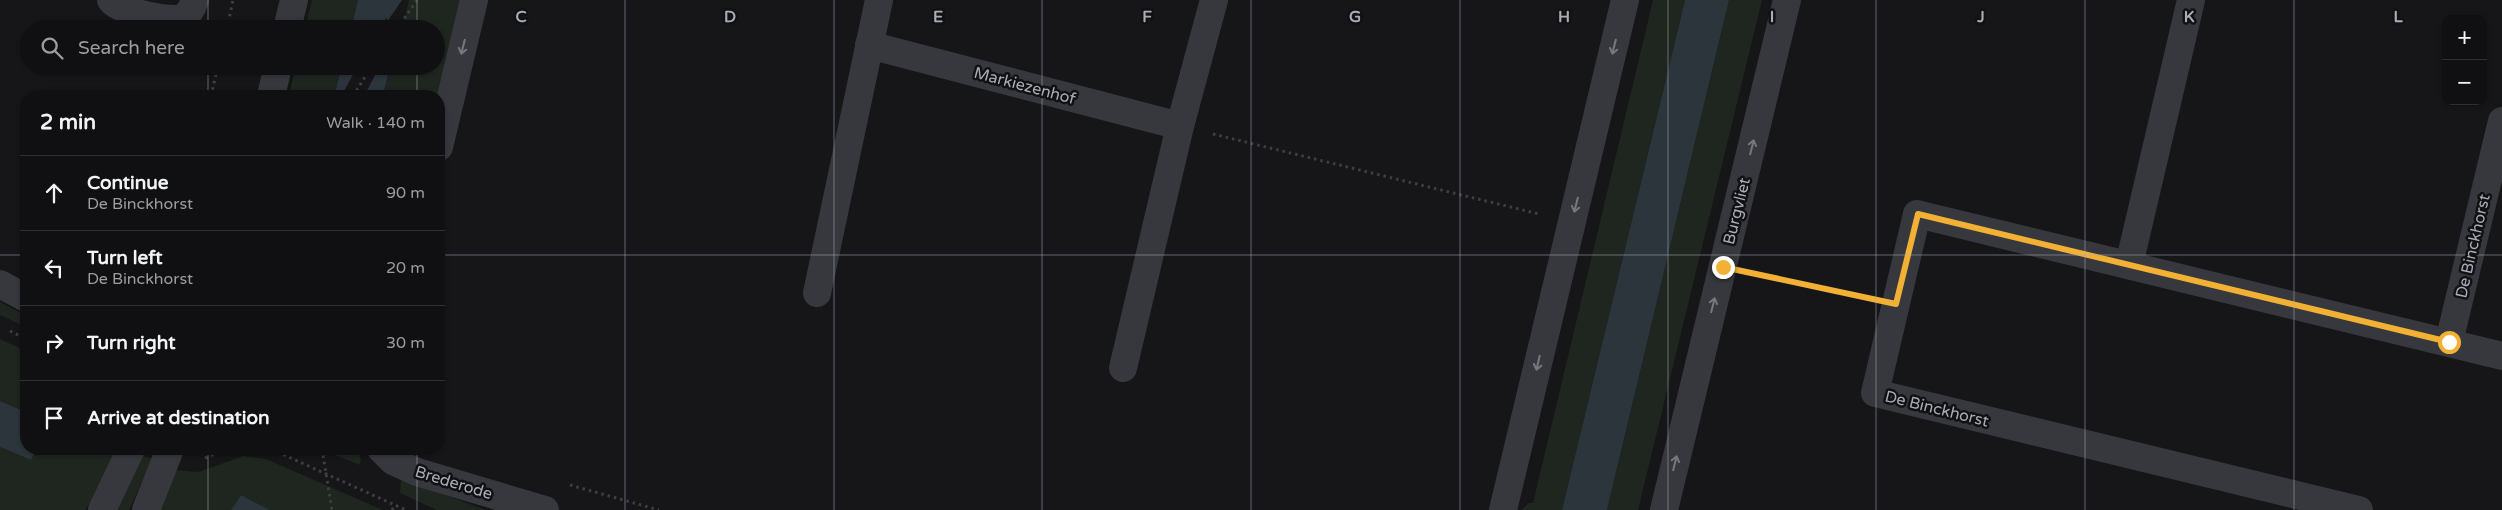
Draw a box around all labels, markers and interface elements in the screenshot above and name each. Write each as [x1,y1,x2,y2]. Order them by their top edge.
text: C [515,7,527,27]
text: D [724,7,736,27]
text: E [933,7,943,27]
text: F [1142,7,1152,27]
text: G [1349,7,1361,27]
text: H [1558,7,1570,27]
text: I [1770,7,1774,27]
text: J [1976,7,1985,27]
text: K [2184,7,2195,27]
text: L [2393,7,2403,27]
map controls [2442,15,2487,105]
button: + [2442,15,2487,60]
search box [20,20,445,75]
icon: search [38,34,66,62]
text: Search here [78,37,185,59]
one-way arrow [458,39,467,55]
one-way arrow [1609,39,1618,55]
button: − [2442,60,2487,105]
street label: Markiezenhof [972,63,1079,109]
text: 2 min [40,110,96,135]
text: Walk · 140 m [326,113,425,133]
one-way arrow [1747,139,1757,155]
text: Continue [87,172,169,194]
street label: Burgvliet [1719,176,1755,247]
icon: ahead [40,179,68,207]
text: 90 m [386,183,425,203]
street label: De Binckhorst [2451,192,2495,300]
text: De Binckhorst [87,194,193,214]
one-way arrow [1571,197,1580,213]
text: Turn left [87,247,163,269]
icon: left [40,254,68,282]
route end [1712,256,1735,279]
text: 20 m [386,258,425,278]
text: De Binckhorst [87,269,193,289]
one-way arrow [1709,297,1718,313]
icon: right [40,329,68,357]
route start [2438,331,2461,354]
text: Turn right [87,332,175,354]
text: 30 m [386,333,425,353]
one-way arrow [1533,355,1542,371]
street label: De Binckhorst [1883,386,1991,432]
icon: arrive [40,404,68,432]
text: Arrive at destination [87,407,270,429]
one-way arrow [1671,455,1680,471]
street label: Brederode [413,462,495,504]

